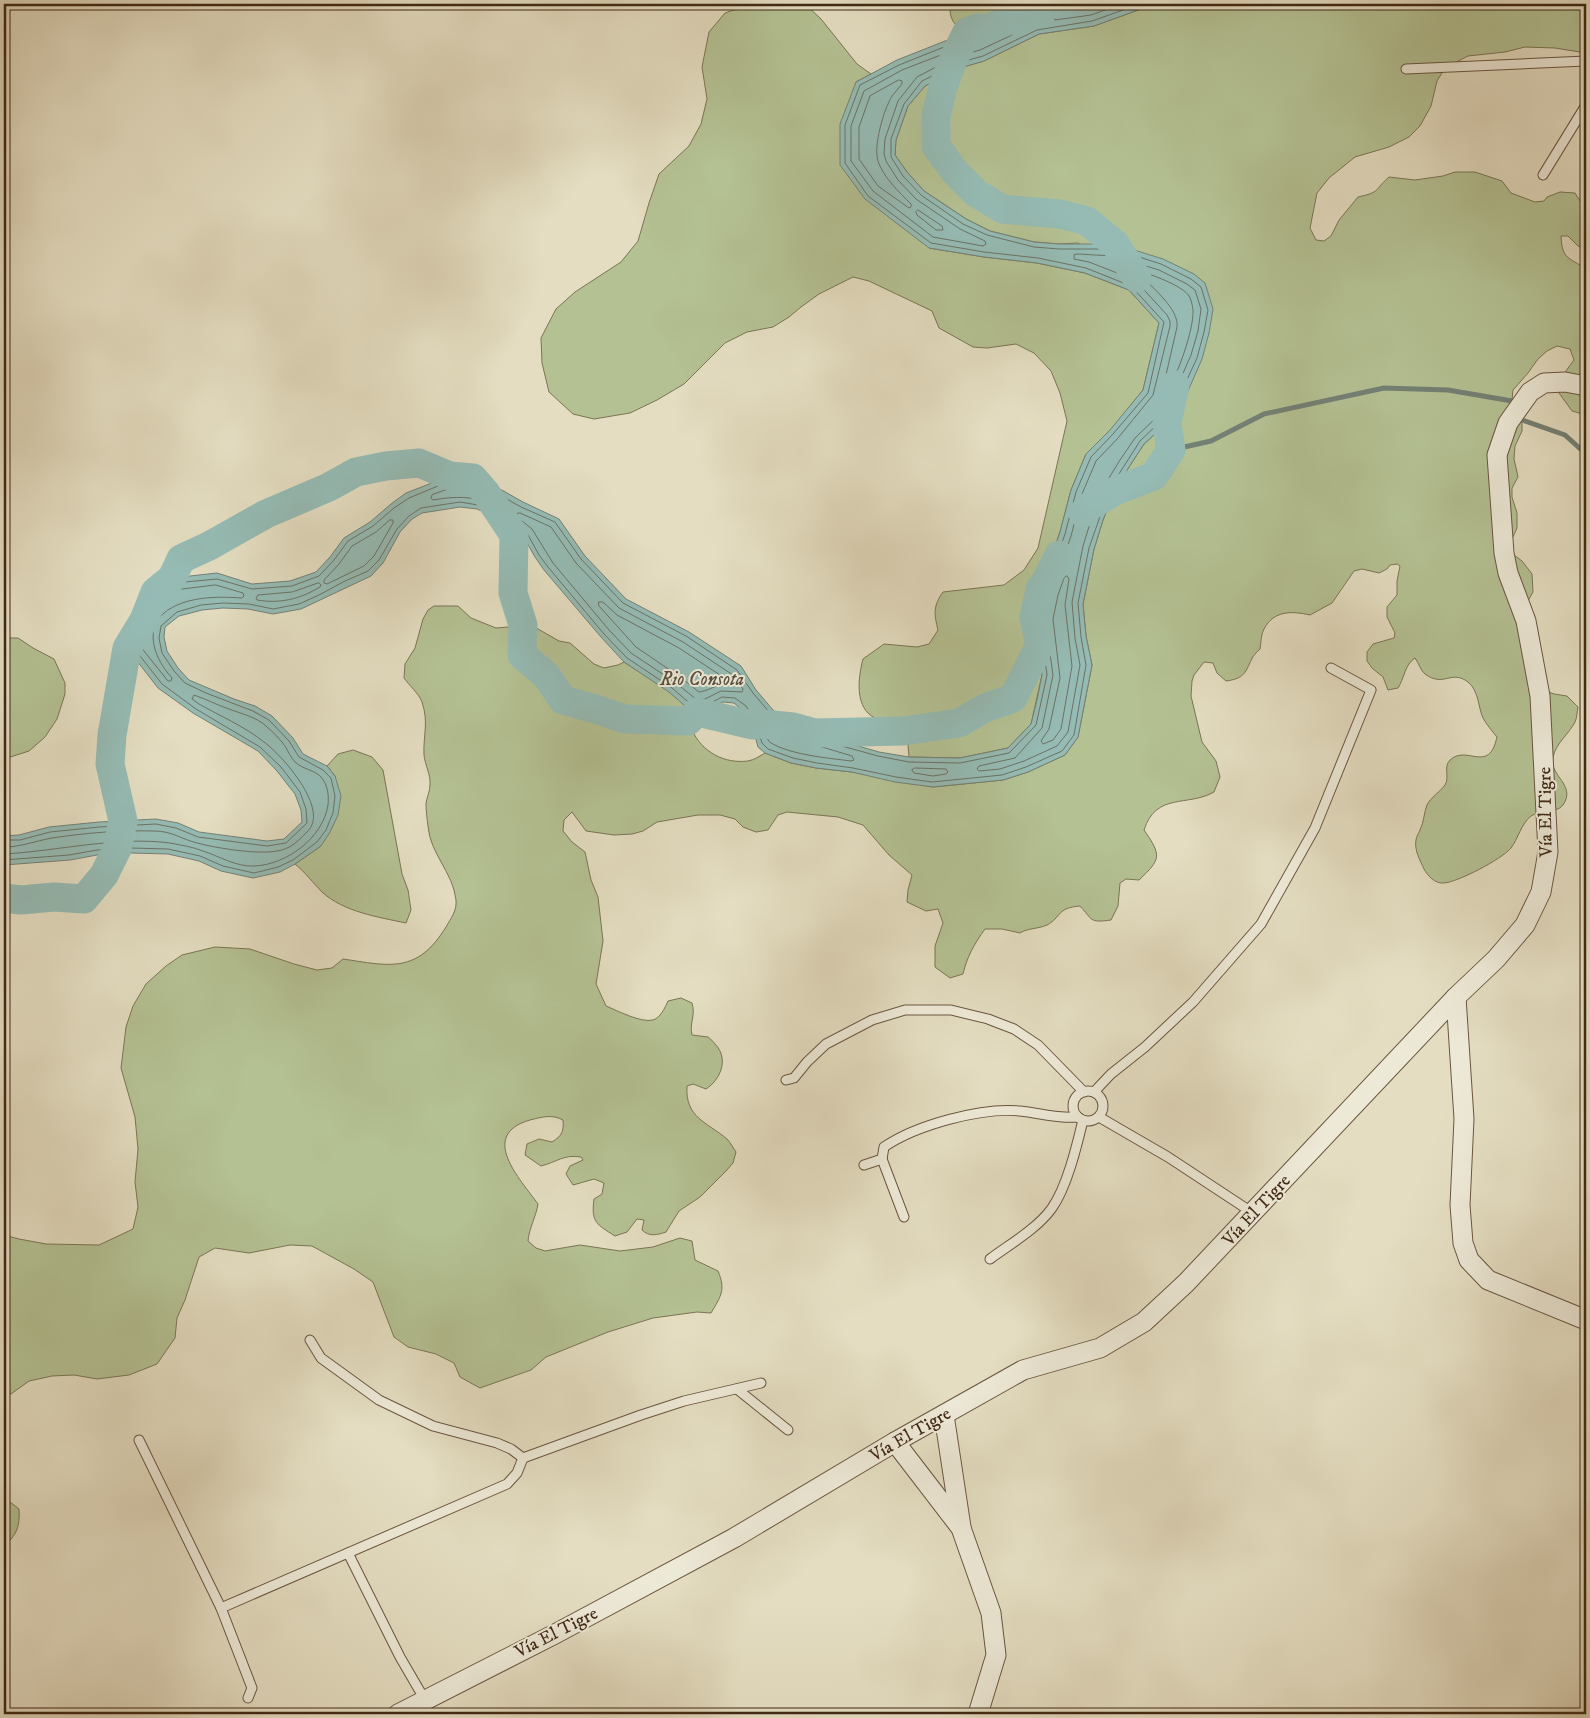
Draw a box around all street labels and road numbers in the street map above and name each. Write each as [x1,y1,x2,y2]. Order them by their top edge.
street label: Vía El Tigre [1534,767,1558,858]
street label: Vía El Tigre [1217,1170,1296,1252]
street label: Vía El Tigre [865,1403,955,1467]
street label: Vía El Tigre [510,1603,602,1664]

